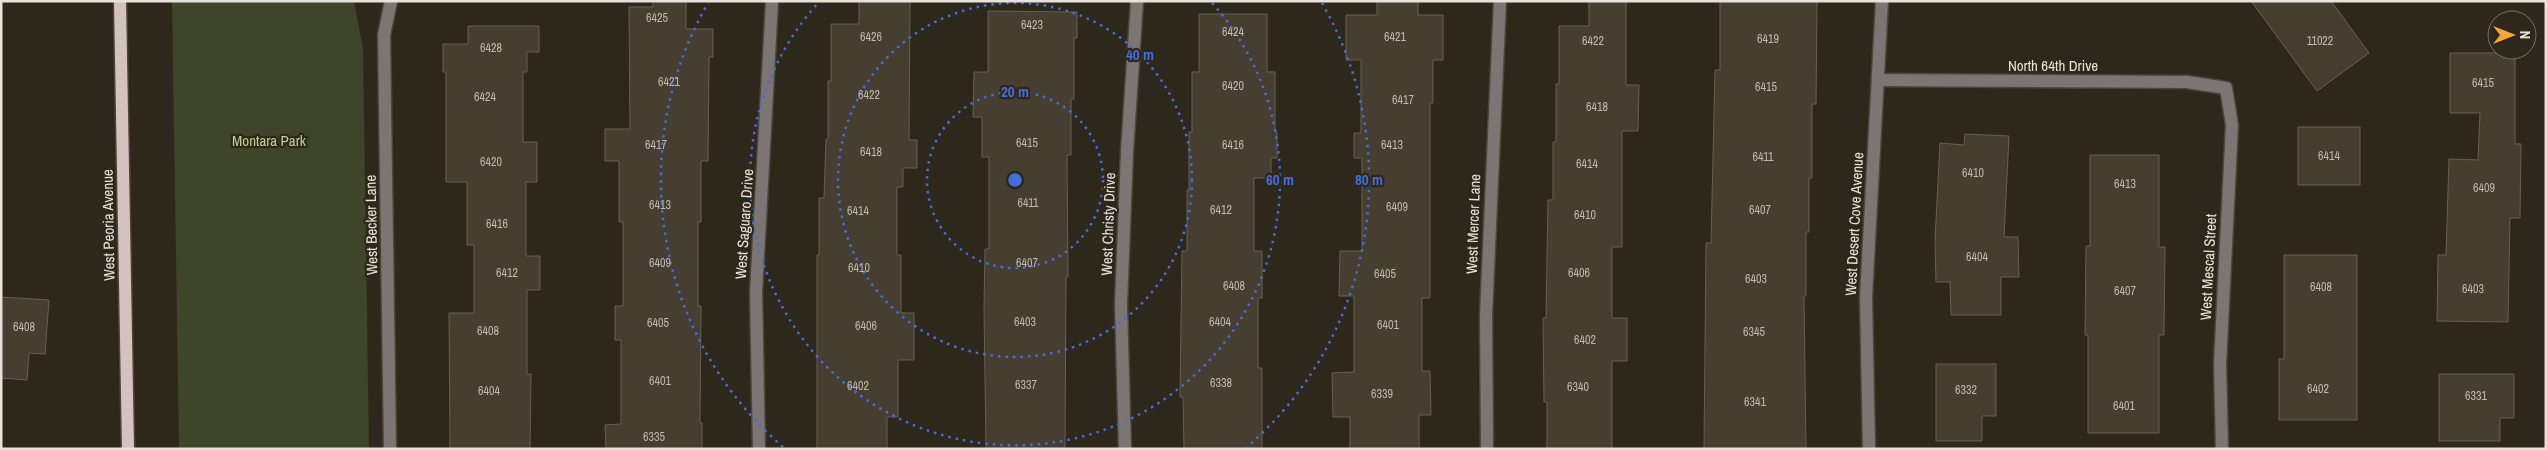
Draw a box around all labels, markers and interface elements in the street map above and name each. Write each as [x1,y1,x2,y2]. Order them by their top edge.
house number: 6425 [646,10,668,26]
north arrow [2487,10,2537,60]
house number: 6423 [1021,17,1043,33]
house number: 6424 [1222,24,1244,40]
house number: 6426 [860,29,882,45]
house number: 6421 [1384,29,1406,45]
house number: 6419 [1757,31,1779,47]
text: N [2516,31,2534,39]
house number: 6422 [1582,33,1604,49]
house number: 11022 [2307,33,2333,49]
house number: 6428 [480,40,502,56]
text: 40 m [1126,44,1154,65]
street label: North 64th Drive [2008,55,2098,76]
house number: 6421 [658,74,680,90]
house number: 6415 [2472,75,2494,91]
house number: 6420 [1222,78,1244,94]
house number: 6415 [1755,79,1777,95]
text: 20 m [1001,81,1029,102]
house number: 6422 [858,87,880,103]
house number: 6424 [474,89,496,105]
house number: 6417 [1392,92,1414,108]
house number: 6418 [1586,99,1608,115]
park label: Montara Park [232,130,307,151]
house number: 6415 [1016,135,1038,151]
house number: 6417 [645,137,667,153]
house number: 6416 [1222,137,1244,153]
house number: 6413 [1381,137,1403,153]
house number: 6418 [860,144,882,160]
house number: 6414 [2318,148,2340,164]
house number: 6411 [1752,149,1774,165]
street label: West Desert Cove Avenue [1840,151,1868,296]
house number: 6420 [480,154,502,170]
house number: 6414 [1576,156,1598,172]
house number: 6410 [1962,165,1984,181]
street label: West Saguaro Drive [730,168,758,280]
street label: West Peoria Avenue [97,169,119,281]
text: 60 m [1266,169,1294,190]
text: 80 m [1355,169,1383,190]
centre of rings [1006,171,1024,189]
street label: West Christy Drive [1096,172,1120,276]
street label: West Mercer Lane [1461,173,1485,274]
street label: West Becker Lane [360,175,382,275]
house number: 6413 [2114,176,2136,192]
house number: 6409 [2473,180,2495,196]
house number: 6411 [1017,195,1039,211]
house number: 6413 [649,197,671,213]
house number: 6409 [1386,199,1408,215]
house number: 6412 [1210,202,1232,218]
house number: 6407 [1749,202,1771,218]
house number: 6414 [847,203,869,219]
house number: 6410 [1574,207,1596,223]
street label: West Mescal Street [2195,213,2221,321]
house number: 6416 [486,216,508,232]
house number: 6404 [1966,249,1988,265]
house number: 6409 [649,255,671,271]
house number: 6407 [1016,255,1038,271]
house number: 6410 [848,260,870,276]
house number: 6412 [496,265,518,281]
house number: 6406 [1568,265,1590,281]
house number: 6405 [1374,266,1396,282]
house number: 6403 [1745,271,1767,287]
house number: 6408 [1223,278,1245,294]
house number: 6408 [2310,279,2332,295]
house number: 6403 [2462,281,2484,297]
house number: 6407 [2114,283,2136,299]
house number: 6403 [1014,314,1036,330]
house number: 6404 [1209,314,1231,330]
house number: 6405 [647,315,669,331]
house number: 6401 [1377,317,1399,333]
house number: 6406 [855,318,877,334]
house number: 6408 [13,319,35,335]
house number: 6408 [477,323,499,339]
house number: 6345 [1743,324,1765,340]
house number: 6402 [1574,332,1596,348]
house number: 6401 [649,373,671,389]
house number: 6338 [1210,375,1232,391]
house number: 6337 [1015,377,1037,393]
house number: 6402 [847,378,869,394]
house number: 6340 [1567,379,1589,395]
house number: 6402 [2307,381,2329,397]
house number: 6332 [1955,382,1977,398]
house number: 6404 [478,383,500,399]
house number: 6339 [1371,386,1393,402]
house number: 6331 [2465,388,2487,404]
house number: 6341 [1744,394,1766,410]
house number: 6401 [2113,398,2135,414]
house number: 6335 [643,429,665,445]

